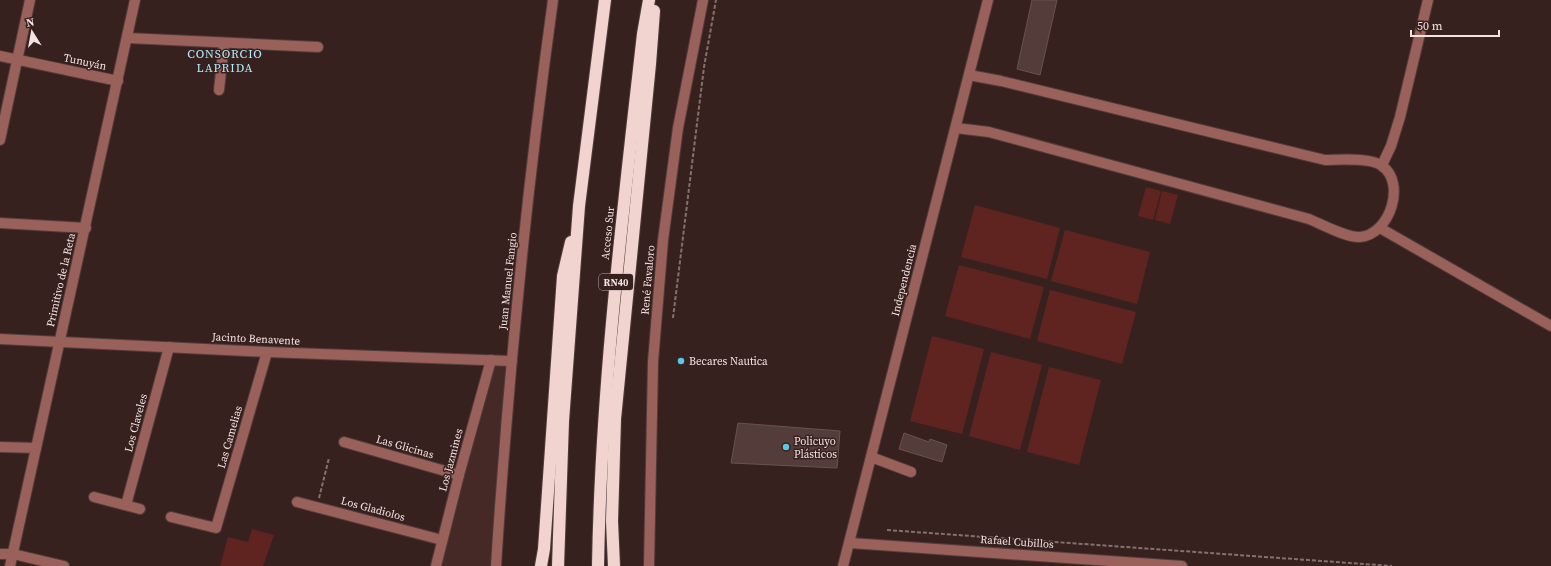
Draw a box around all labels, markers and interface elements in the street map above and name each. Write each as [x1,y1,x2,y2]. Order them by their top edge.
north arrow [12,12,52,52]
scale bar [1411,12,1499,38]
text: N [25,15,36,31]
text: 50 m [1417,18,1443,34]
district label: CONSORCIO LAPRIDA [187,46,263,76]
street label: Tunuyán [62,50,108,74]
street label: Acceso Sur [598,205,618,260]
street label: Primitivo de la Reta [43,231,79,328]
street label: Juan Manuel Fangio [495,232,521,331]
street label: Independencia [888,242,920,318]
street label: René Favaloro [637,245,659,315]
road number: RN40 [599,274,633,290]
street label: Jacinto Benavente [211,329,301,349]
place label: Becares Nautica [689,354,768,369]
marker: Becares Nautica [676,356,686,366]
street label: Los Claveles [121,392,151,454]
street label: Las Camelias [214,404,246,470]
street label: Los Jazmines [435,427,467,493]
street label: Las Glicinas [374,432,436,462]
place label: Policuyo Plásticos [794,434,837,462]
marker: Policuyo Plásticos [781,442,791,452]
street label: Los Gladiolos [339,493,407,525]
street label: Rafael Cubillos [980,532,1055,552]

